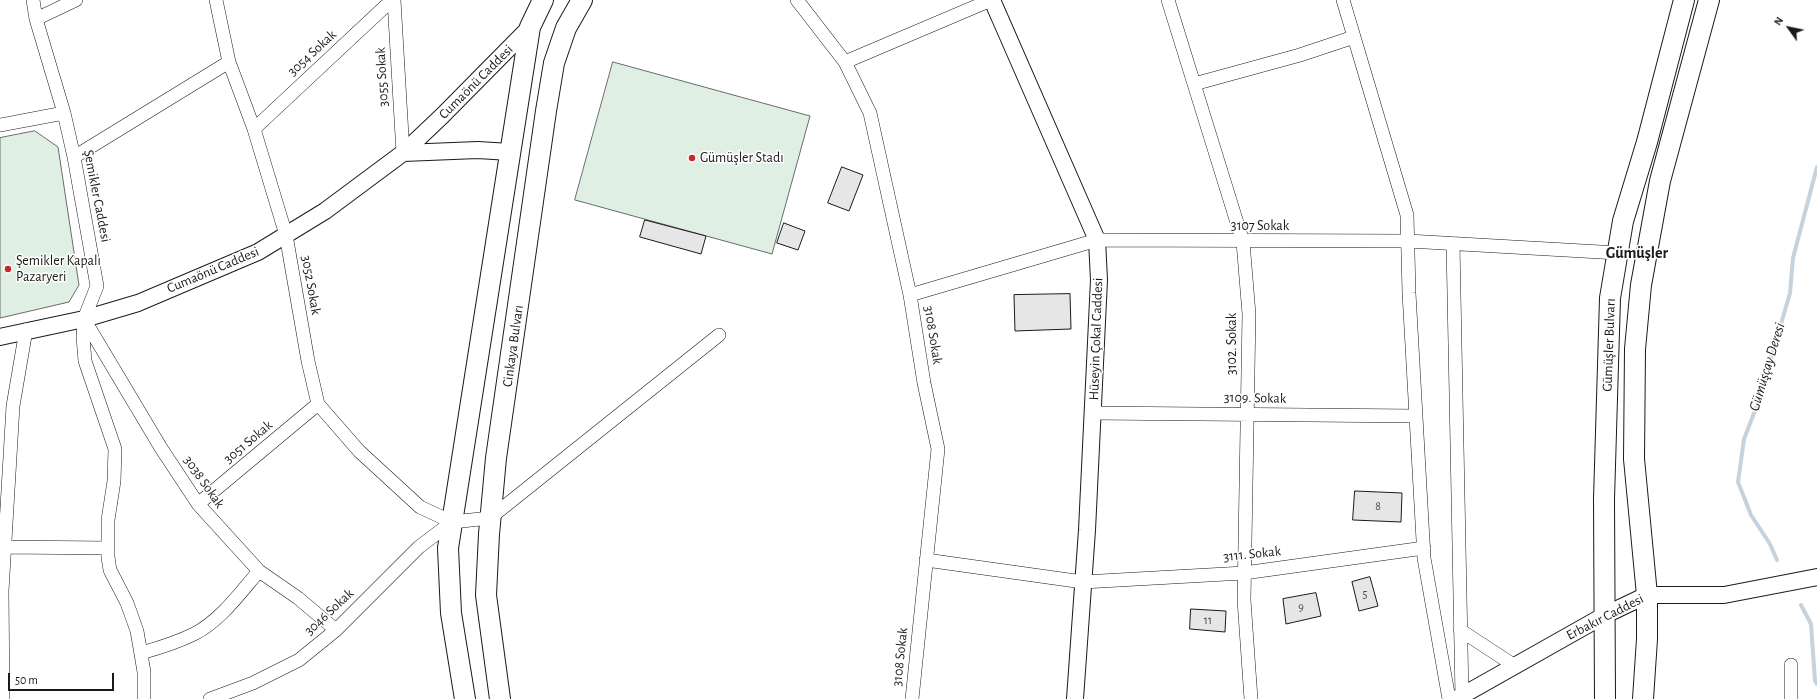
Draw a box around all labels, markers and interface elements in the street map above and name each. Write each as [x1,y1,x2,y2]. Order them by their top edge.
north arrow [1769,8,1809,48]
text: N [1772,15,1785,27]
street label: 3054 Sokak [284,26,340,80]
street label: Cumaönü Caddesi [435,41,517,123]
street label: 3055 Sokak [372,47,392,107]
street label: Şemikler Caddesi [80,148,114,244]
place label: Gümüşler Stadı [700,150,784,166]
marker: Gümüşler Stadı [687,153,697,163]
street label: 3107 Sokak [1231,218,1289,234]
street label: Cumaönü Caddesi [164,243,262,297]
district label: Gümüşler [1606,243,1668,263]
place label: Şemikler Kapalı Pazaryeri [16,253,101,286]
street label: 3052 Sokak [298,254,324,316]
marker: Şemikler Kapalı Pazaryeri [3,264,13,274]
street label: Hüseyin Çokal Caddesi [1085,277,1107,401]
street label: Gümüşler Bulvarı [1599,298,1619,392]
street label: Cinkaya Bulvarı [499,304,527,388]
street label: 3108 Sokak [920,305,946,365]
street label: 3102. Sokak [1224,313,1240,375]
water label: Gümüşçay Deresi [1745,321,1789,413]
street label: 3109. Sokak [1224,389,1286,407]
street label: 3051 Sokak [220,417,276,467]
street label: 3038 Sokak [180,453,228,511]
house number: 8 [1375,499,1381,513]
street label: 3111. Sokak [1222,543,1282,565]
street label: 3046 Sokak [301,585,357,639]
house number: 5 [1362,587,1368,601]
street label: Erbakır Caddesi [1563,590,1647,644]
house number: 9 [1298,600,1304,614]
house number: 11 [1204,613,1212,627]
street label: 3108 Sokak [889,627,911,687]
scale bar [10,665,116,691]
text: 50 m [15,674,38,686]

